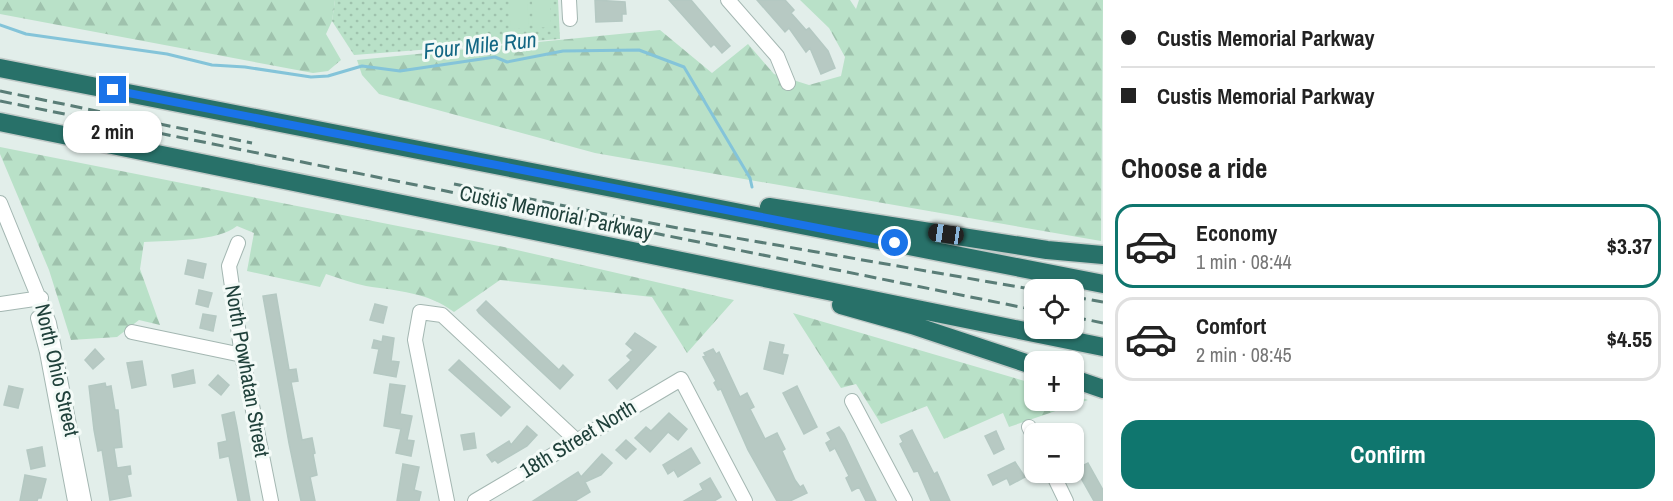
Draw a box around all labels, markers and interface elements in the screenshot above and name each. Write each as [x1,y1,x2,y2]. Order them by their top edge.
text: Custis Memorial Parkway [1157,23,1375,53]
water label: Four Mile Run [422,24,538,66]
route end [99,76,126,103]
text: Custis Memorial Parkway [1157,81,1375,111]
callout: 2 min [63,111,162,153]
text: 2 min [91,118,134,145]
text: Choose a ride [1121,150,1267,186]
street label: Custis Memorial Parkway [457,178,655,247]
text: Economy [1196,218,1277,248]
icon: car [1124,219,1178,273]
car [927,223,965,245]
route start [881,229,908,256]
text: $3.37 [1607,231,1652,261]
text: 1 min · 08:44 [1196,248,1292,275]
map controls [1024,279,1084,483]
button: locate [1024,279,1084,339]
street label: North Powhatan Street [218,283,277,459]
street label: North Ohio Street [28,301,87,439]
text: Comfort [1196,311,1266,341]
icon: car [1124,312,1178,366]
text: $4.55 [1607,324,1652,354]
text: 2 min · 08:45 [1196,341,1292,368]
button: + [1024,351,1084,411]
street label: 18th Street North [514,392,641,485]
button: Confirm [1121,420,1655,489]
button: − [1024,423,1084,483]

